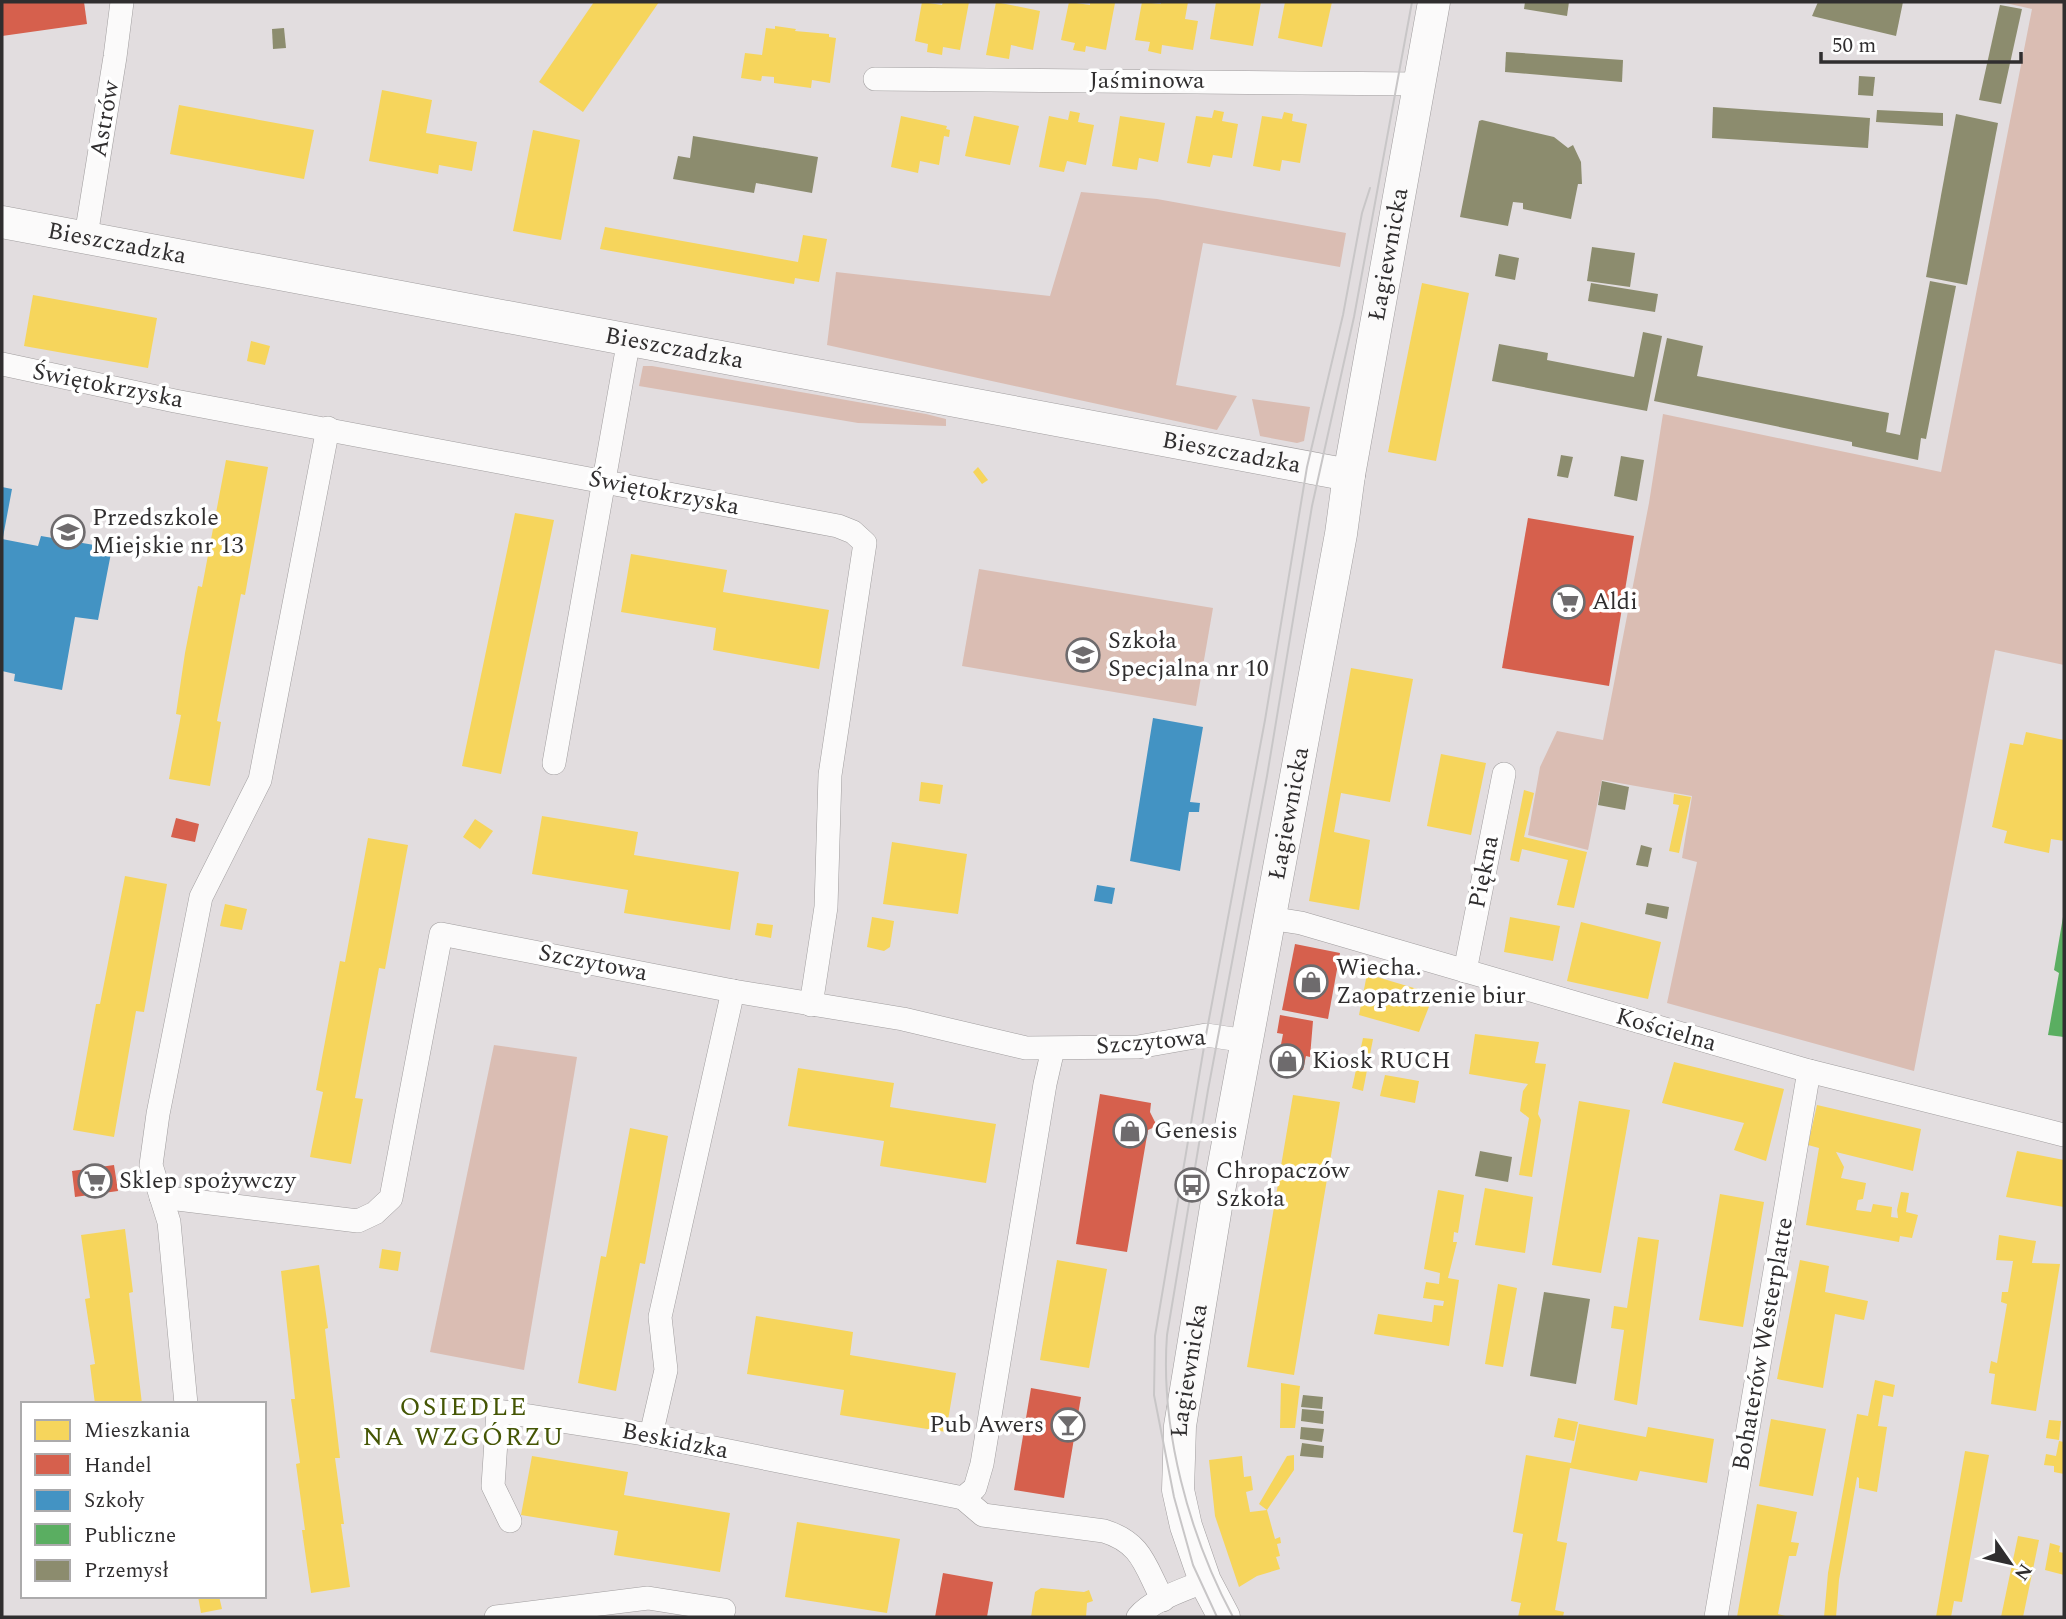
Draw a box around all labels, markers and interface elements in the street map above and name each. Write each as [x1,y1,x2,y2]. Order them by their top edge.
scale bar [1821,21,2021,65]
text: 50 m [1832,30,1876,62]
street label: Jaśminowa [1089,63,1205,99]
street label: Astrów [81,77,130,160]
street label: Łagiewnicka [1359,185,1418,324]
street label: Bieszczadzka [44,213,190,274]
street label: Bieszczadzka [602,318,747,379]
street label: Świętokrzyska [29,354,187,418]
street label: Bieszczadzka [1159,422,1304,484]
street label: Świętokrzyska [585,461,743,525]
place label: Przedszkole Miejskie nr 13 [92,500,244,564]
school or university icon: Przedszkole Miejskie nr 13 [49,513,87,551]
supermarket icon: Aldi [1549,583,1587,621]
place label: Aldi [1592,584,1638,620]
place label: Szkoła Specjalna nr 10 [1108,623,1269,687]
school or university icon: Szkoła Specjalna nr 10 [1064,636,1102,674]
street label: Łagiewnicka [1259,744,1319,883]
street label: Piękna [1459,832,1509,911]
street label: Szczytowa [535,935,651,991]
place label: Wiecha. Zaopatrzenie biur [1336,950,1526,1014]
shop icon: Wiecha. Zaopatrzenie biur [1292,963,1330,1001]
street label: Kościelna [1611,998,1721,1062]
street label: Szczytowa [1095,1019,1208,1065]
shop icon: Kiosk RUCH [1268,1042,1306,1080]
place label: Kiosk RUCH [1312,1043,1451,1079]
shop icon: Genesis [1111,1112,1149,1150]
place label: Genesis [1154,1113,1238,1149]
place label: Chropaczów Szkoła [1216,1153,1350,1217]
supermarket icon: Sklep spożywczy [76,1162,114,1200]
place label: Sklep spożywczy [119,1163,297,1199]
bus stop icon: Chropaczów Szkoła [1173,1166,1211,1204]
street label: Bohaterów Westerplatte [1723,1214,1803,1474]
street label: Łagiewnicka [1162,1301,1218,1438]
district label: OSIEDLE NA WZGÓRZU [363,1387,565,1457]
legend [21,1402,266,1598]
bar icon: Pub Awers [1049,1406,1087,1444]
place label: Pub Awers [929,1407,1044,1443]
street label: Beskidzka [619,1413,732,1469]
text: Mieszkania [84,1415,191,1447]
text: Handel [84,1450,152,1482]
text: Szkoły [84,1485,145,1517]
text: Publiczne [84,1520,176,1552]
north arrow [1975,1528,2045,1598]
text: Przemysł [84,1555,169,1587]
text: N [2006,1557,2039,1586]

